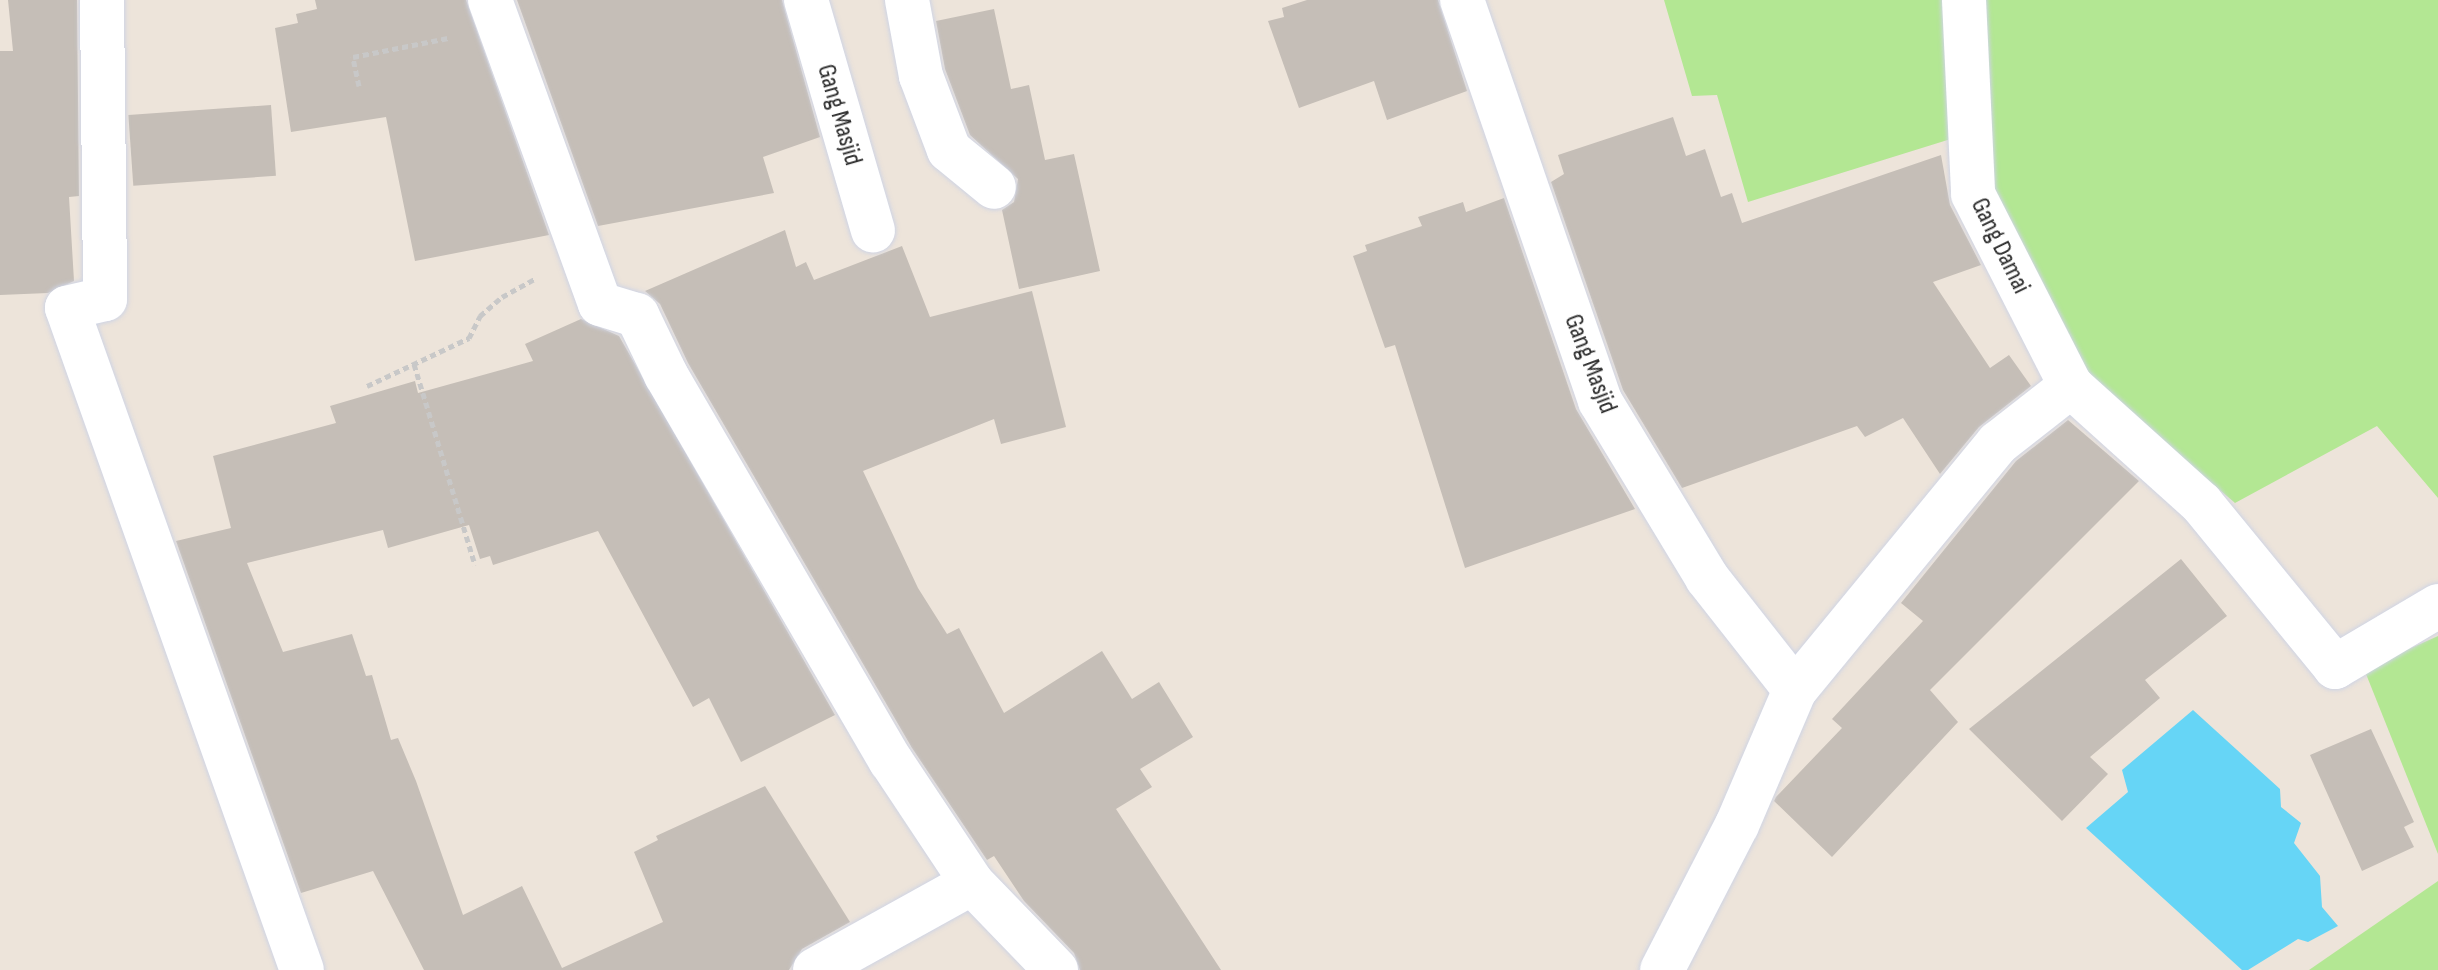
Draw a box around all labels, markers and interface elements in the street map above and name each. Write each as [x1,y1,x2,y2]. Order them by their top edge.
street label: Gang Masjid [810,61,868,169]
street label: Gang Damai [1963,193,2037,299]
street label: Gang Masjid [1557,310,1623,418]

